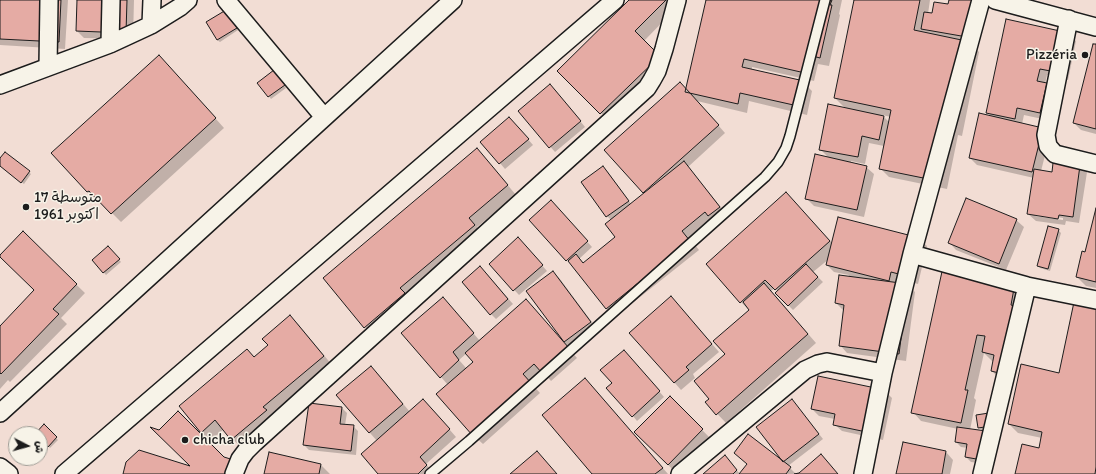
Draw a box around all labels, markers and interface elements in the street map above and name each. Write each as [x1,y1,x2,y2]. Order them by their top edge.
place label: Pizzéria [1026,46,1077,64]
marker: Pizzéria [1080,50,1090,60]
place label: متوسطة 17 اكتوبر 1961 [34,189,102,224]
marker: متوسطة 17 اكتوبر 1961 [21,202,31,212]
north arrow [8,426,48,466]
place label: chicha club [193,431,265,449]
marker: chicha club [180,435,190,445]
text: ش [32,440,47,454]

